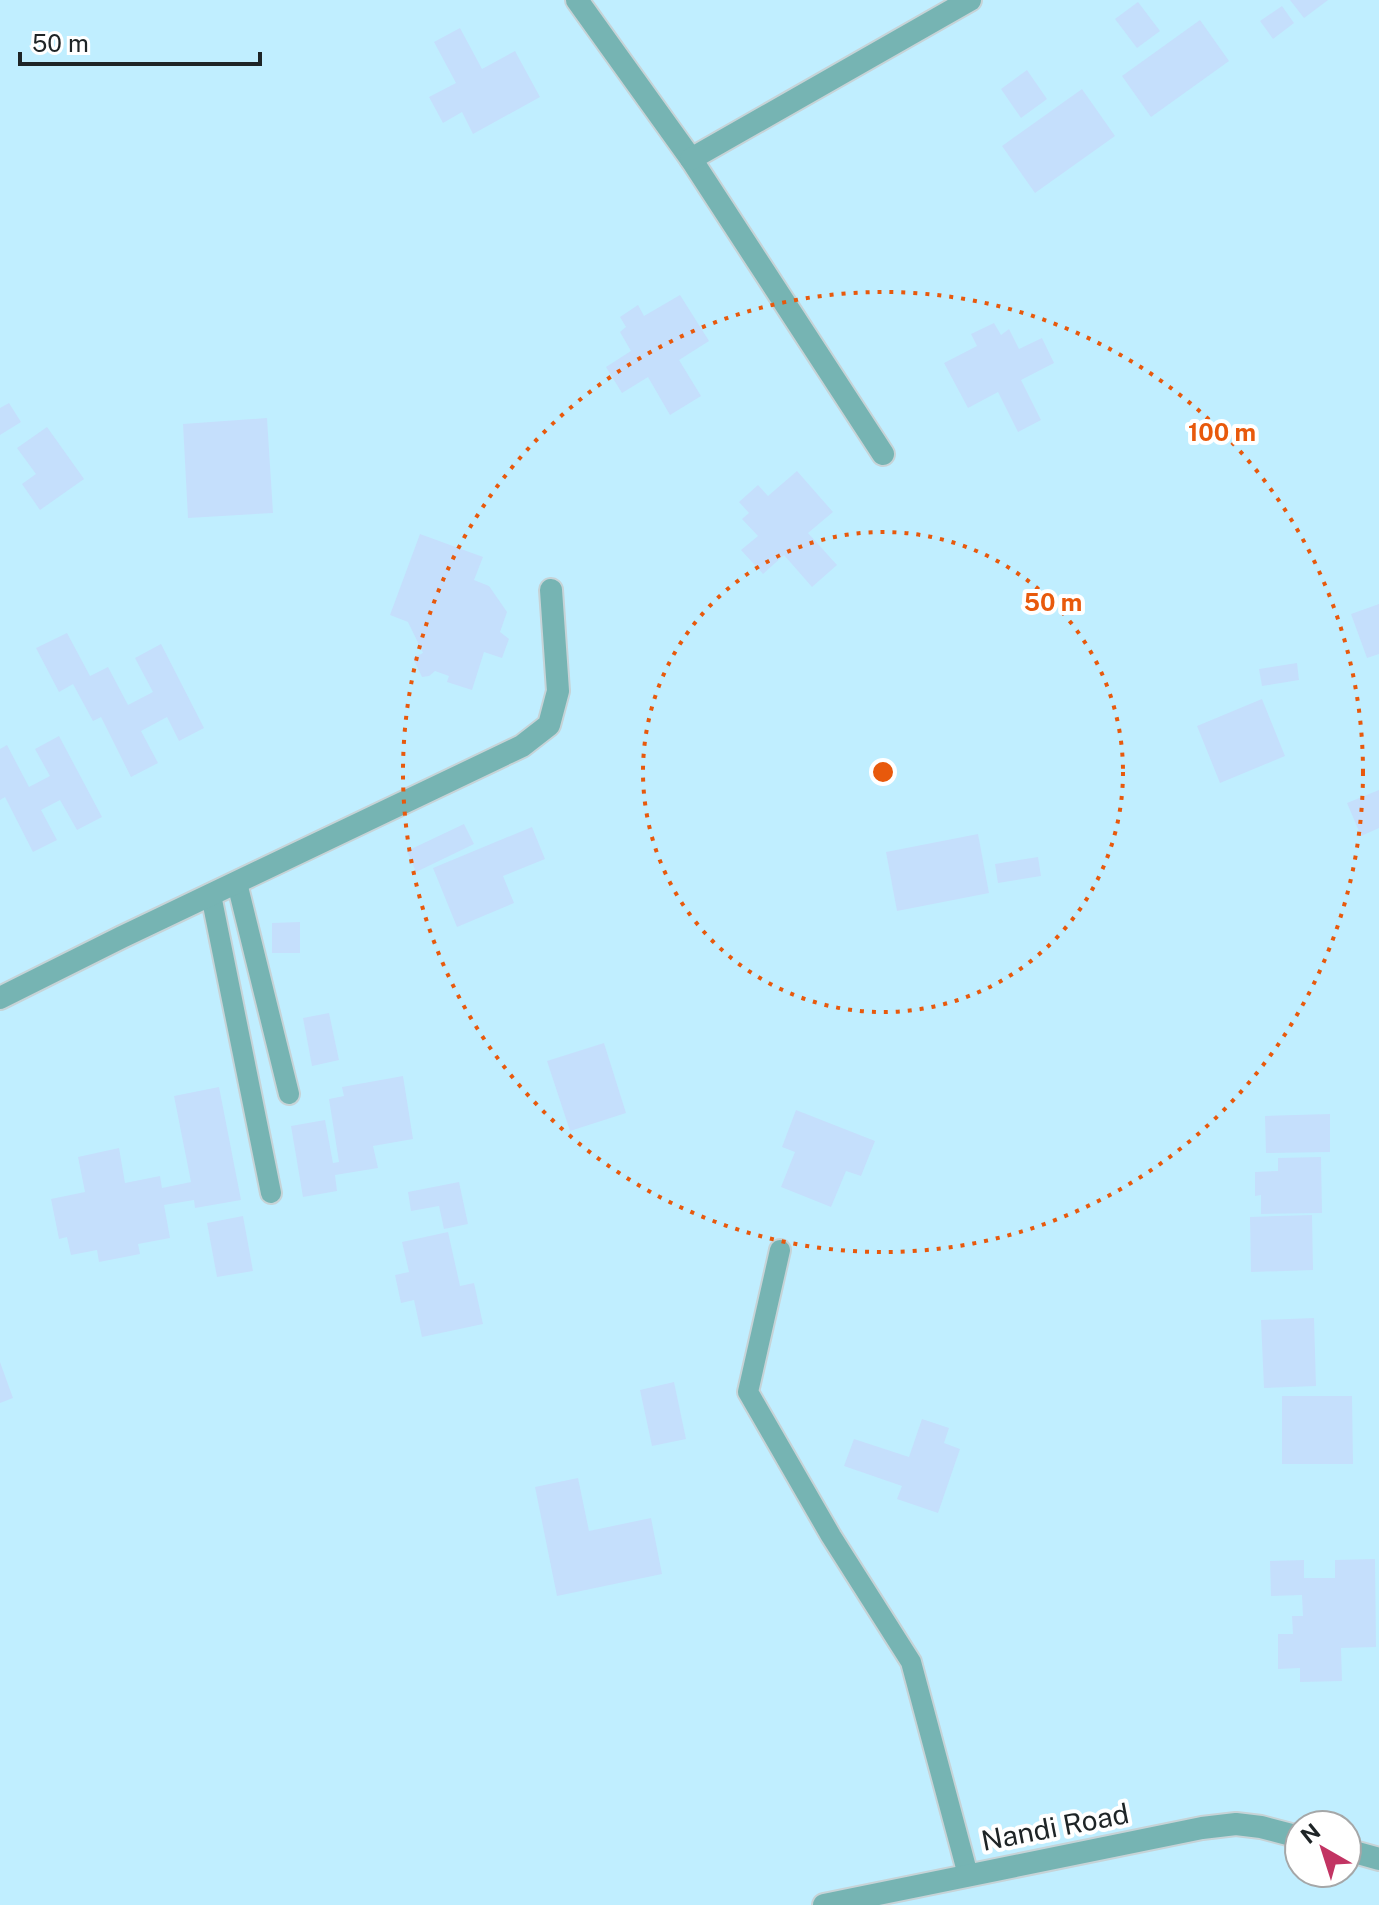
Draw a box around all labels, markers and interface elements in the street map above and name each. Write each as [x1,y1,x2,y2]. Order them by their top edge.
scale bar [20,16,260,66]
text: 50 m [32,29,89,57]
text: 100 m [1188,418,1256,446]
text: 50 m [1024,588,1082,616]
centre of rings [869,758,897,786]
street label: Nandi Road [978,1796,1131,1857]
north arrow [1283,1809,1363,1889]
text: N [1296,1818,1325,1849]

